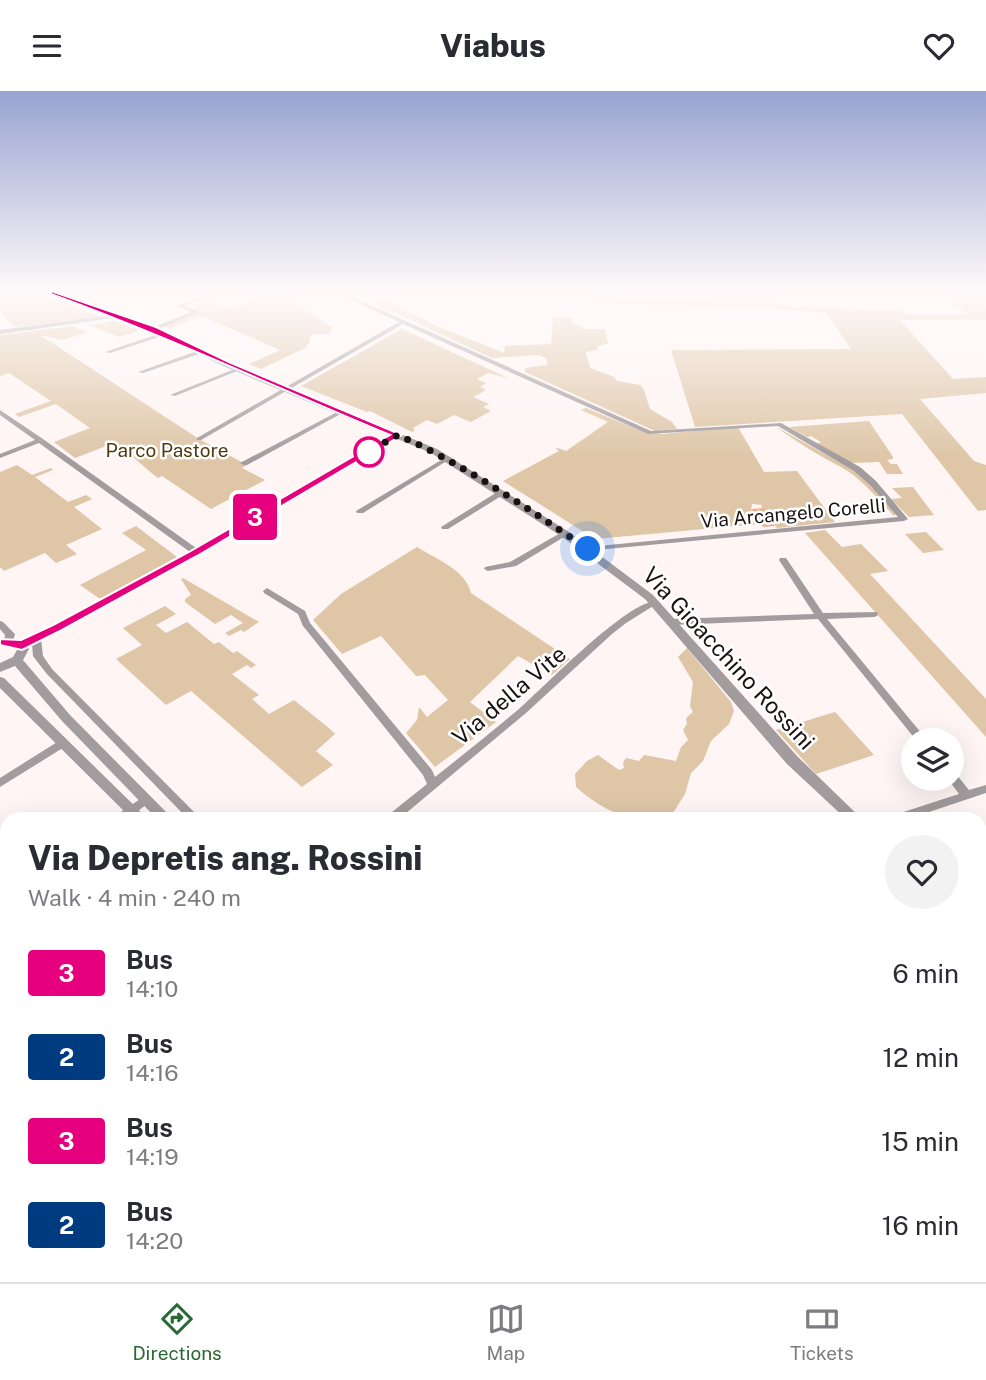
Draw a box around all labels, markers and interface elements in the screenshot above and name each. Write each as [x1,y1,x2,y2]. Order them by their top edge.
icon: menu [28,27,66,65]
text: Viabus [440,27,546,64]
icon: heart [920,27,958,65]
unlabelled marker [354,437,384,467]
park label: Parco Pastore [106,439,228,461]
line badge: 3 [232,494,278,540]
street label: Via Arcangelo Corelli [700,494,886,532]
text: 3 [247,503,263,531]
your location [570,531,605,566]
street label: Via Gioacchino Rossini [638,561,820,755]
street label: Via della Vite [447,640,571,750]
map controls [901,728,964,791]
button: layers [901,728,964,791]
button: heart [885,835,959,909]
text: Via Depretis ang. Rossini [28,839,422,877]
text: Walk · 4 min · 240 m [28,884,241,911]
text: Bus [126,944,173,975]
text: 6 min [892,958,959,989]
text: 3 [59,959,74,987]
text: 14:10 [126,975,178,1002]
text: Bus [126,1028,173,1059]
text: 12 min [883,1042,959,1073]
text: 2 [59,1043,74,1071]
text: 14:16 [126,1059,179,1086]
text: Bus [126,1112,173,1143]
text: 15 min [881,1126,959,1157]
text: 3 [59,1127,74,1155]
text: 14:19 [126,1143,179,1170]
text: Bus [126,1196,173,1227]
text: 16 min [882,1210,959,1241]
text: 2 [59,1211,74,1239]
text: 14:20 [126,1227,183,1254]
tab: Directions [132,1300,222,1364]
tab: Map [486,1300,525,1364]
tab: Tickets [790,1300,854,1364]

